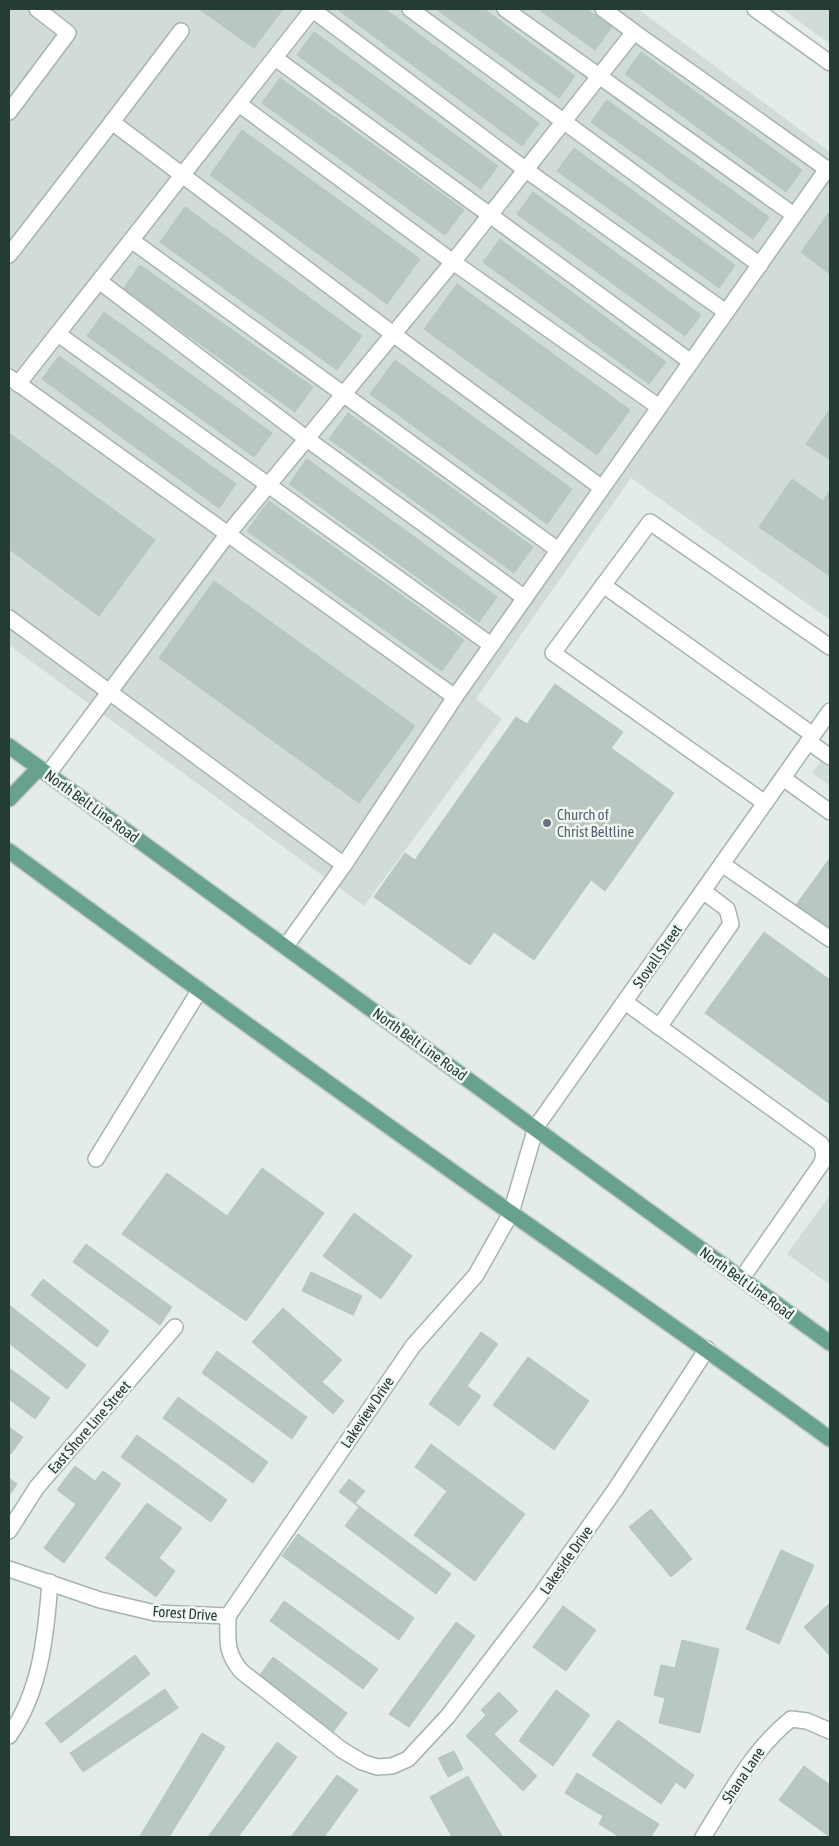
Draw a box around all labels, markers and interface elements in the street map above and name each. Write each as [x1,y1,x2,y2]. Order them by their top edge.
street label: North Belt Line Road [42,766,142,846]
place label: Church of Christ Beltline [557,806,634,840]
marker: Church of Christ Beltline [541,817,553,829]
street label: Stovall Street [629,921,685,991]
street label: North Belt Line Road [370,1004,470,1084]
street label: North Belt Line Road [697,1243,797,1323]
street label: Lakeview Drive [337,1373,397,1451]
street label: East Shore Line Street [44,1377,134,1477]
street label: Lakeside Drive [536,1522,596,1598]
street label: Forest Drive [152,1602,218,1624]
street label: Shana Lane [718,1744,768,1806]

